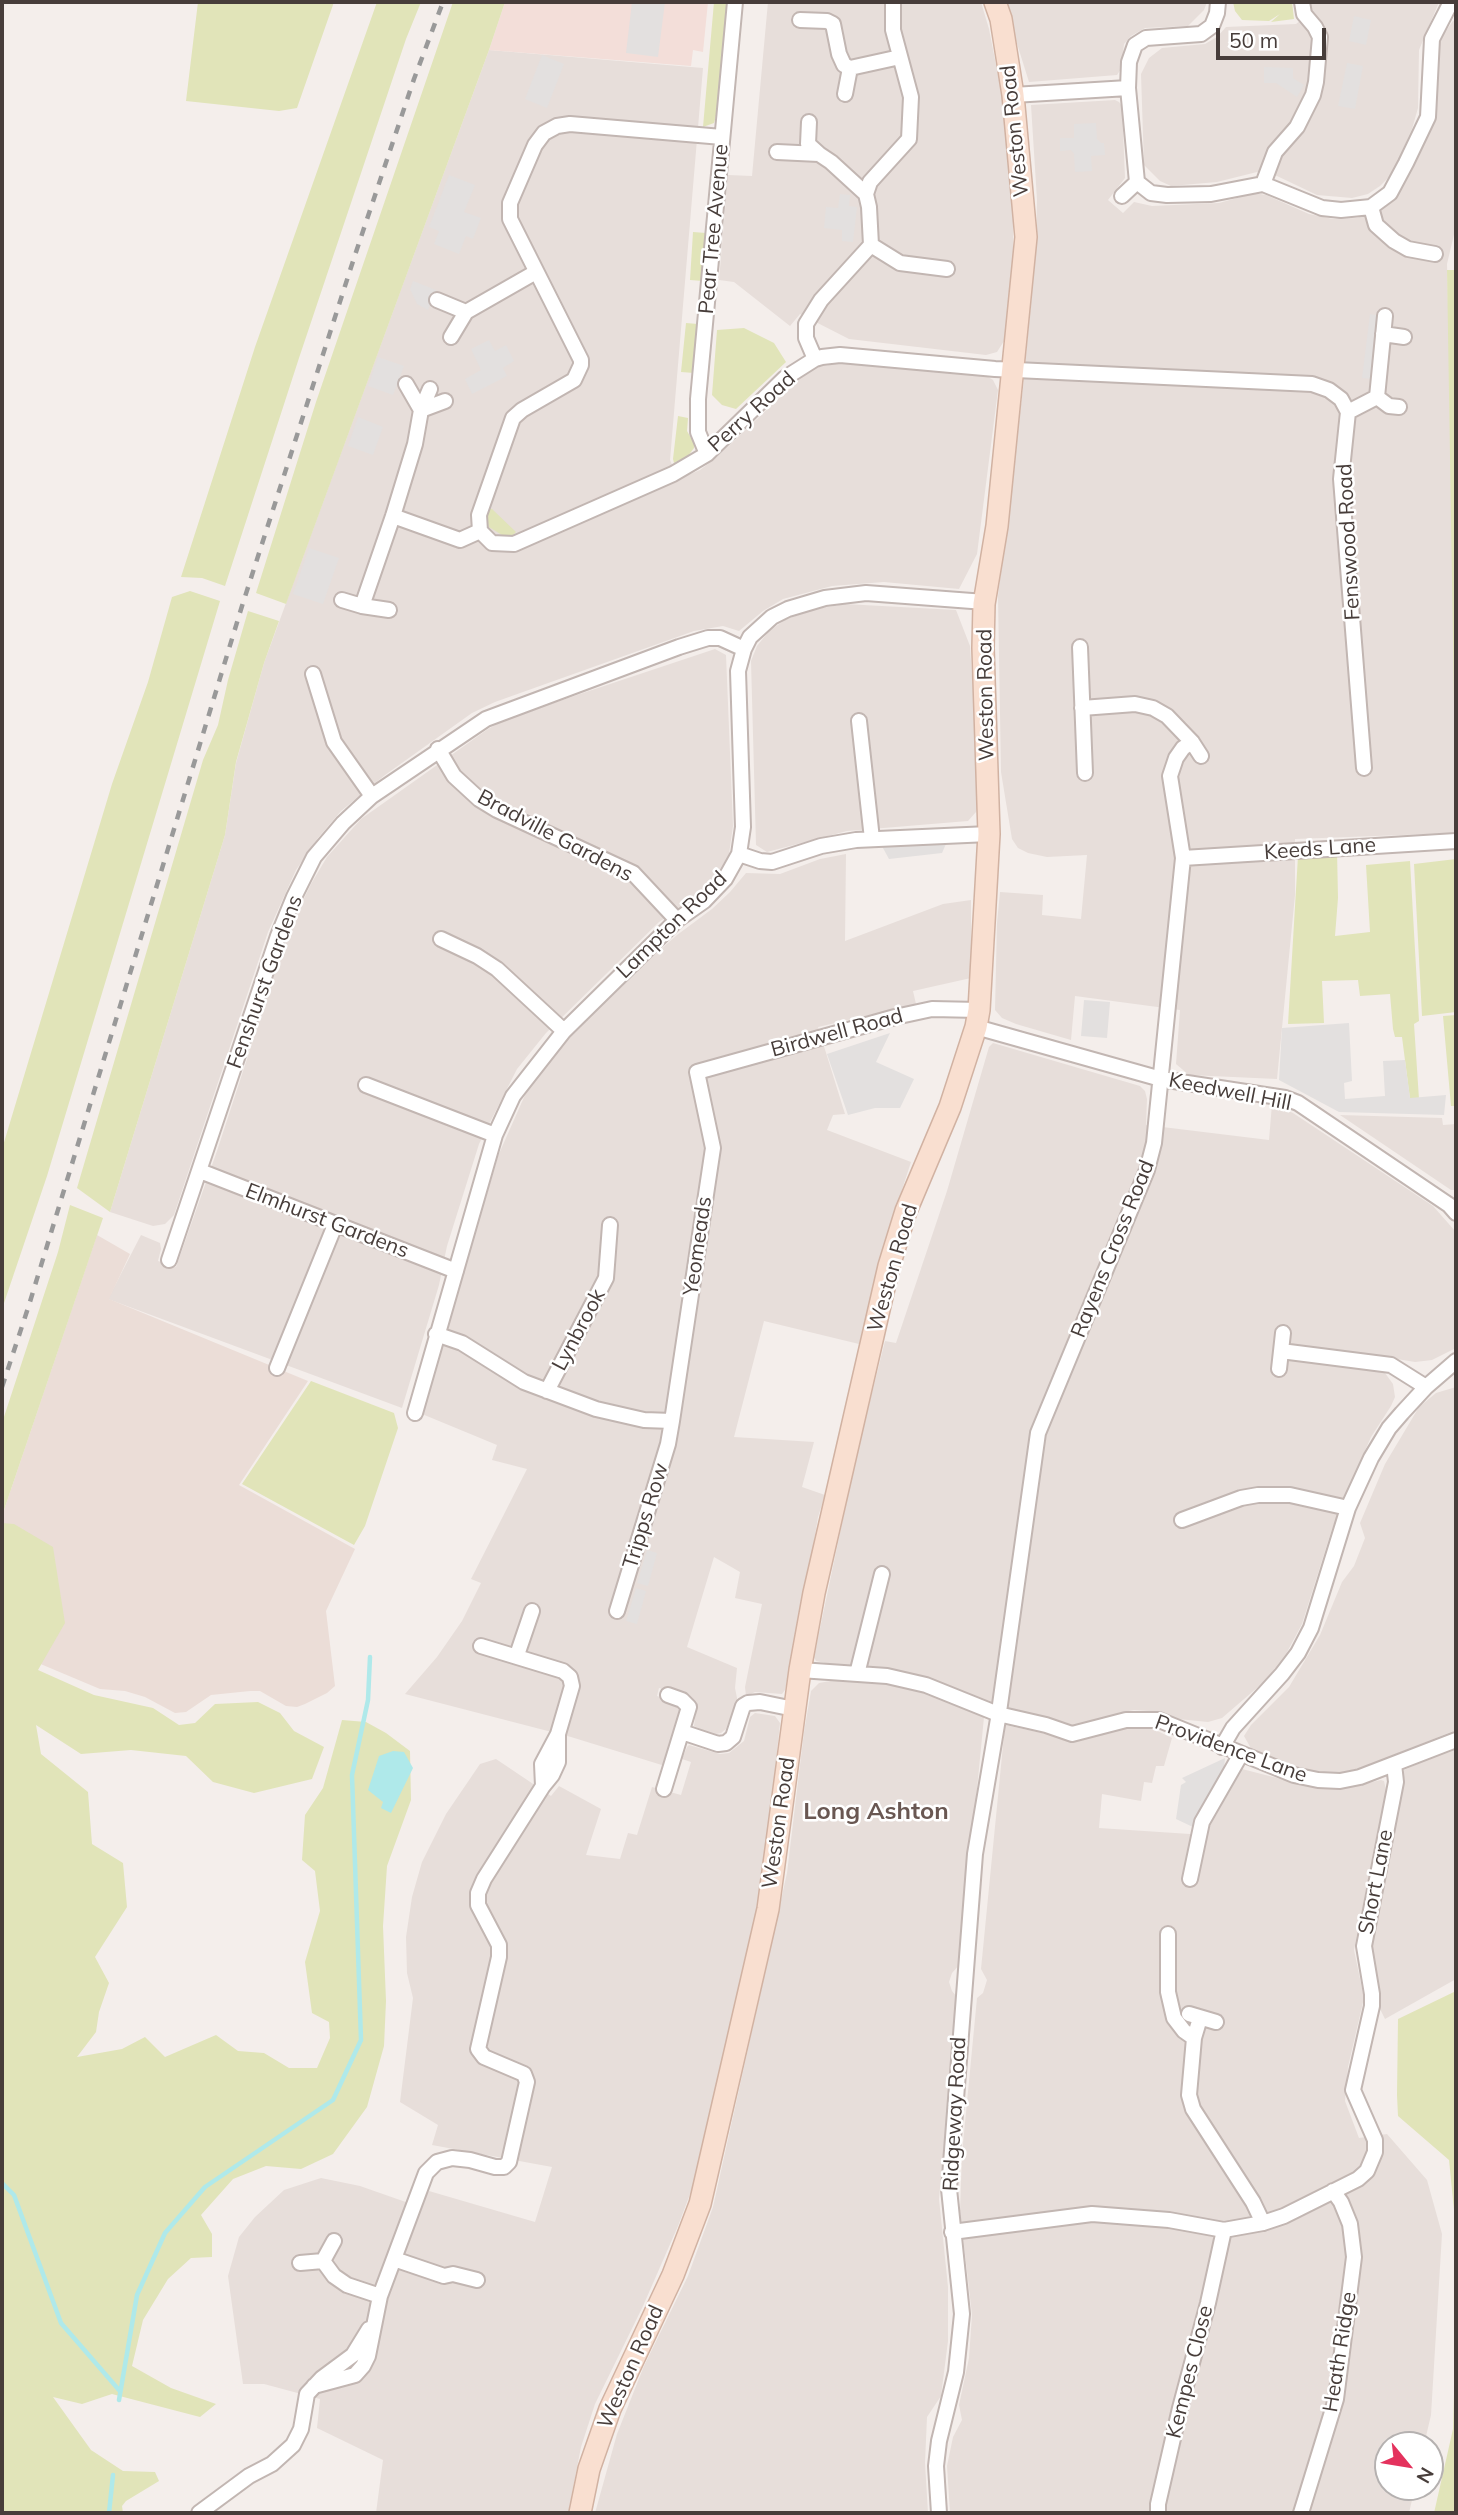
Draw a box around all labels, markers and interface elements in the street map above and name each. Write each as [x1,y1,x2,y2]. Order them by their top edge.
scale bar [1220,14,1330,58]
text: 50 m [1229,27,1278,53]
street label: Weston Road [996,64,1034,198]
street label: Pear Tree Avenue [694,143,734,315]
street label: Perry Road [703,366,801,458]
street label: Fenswood Road [1332,463,1366,621]
street label: Weston Road [972,629,1000,761]
street label: Bradville Gardens [473,784,637,888]
street label: Keeds Lane [1263,833,1377,865]
street label: Lampton Road [612,866,732,984]
street label: Fenshurst Gardens [222,892,308,1072]
street label: Birdwell Road [768,1003,906,1063]
street label: Keedwell Hill [1166,1068,1294,1116]
street label: Rayens Cross Road [1066,1157,1160,1341]
street label: Elmhurst Gardens [242,1178,412,1264]
street label: Yeomeads [679,1195,717,1297]
street label: Weston Road [863,1201,923,1335]
street label: Lynbrook [547,1285,611,1375]
street label: Tripps Row [618,1460,674,1572]
street label: Providence Lane [1151,1710,1311,1788]
street label: Weston Road [757,1756,801,1890]
district label: Long Ashton [803,1798,949,1826]
street label: Short Lane [1354,1827,1398,1937]
street label: Ridgeway Road [938,2036,972,2192]
street label: Heath Ridge [1318,2290,1362,2414]
street label: Weston Road [593,2301,669,2433]
street label: Kempes Close [1161,2303,1219,2441]
north arrow [1374,2431,1444,2501]
text: N [1411,2463,1439,2488]

